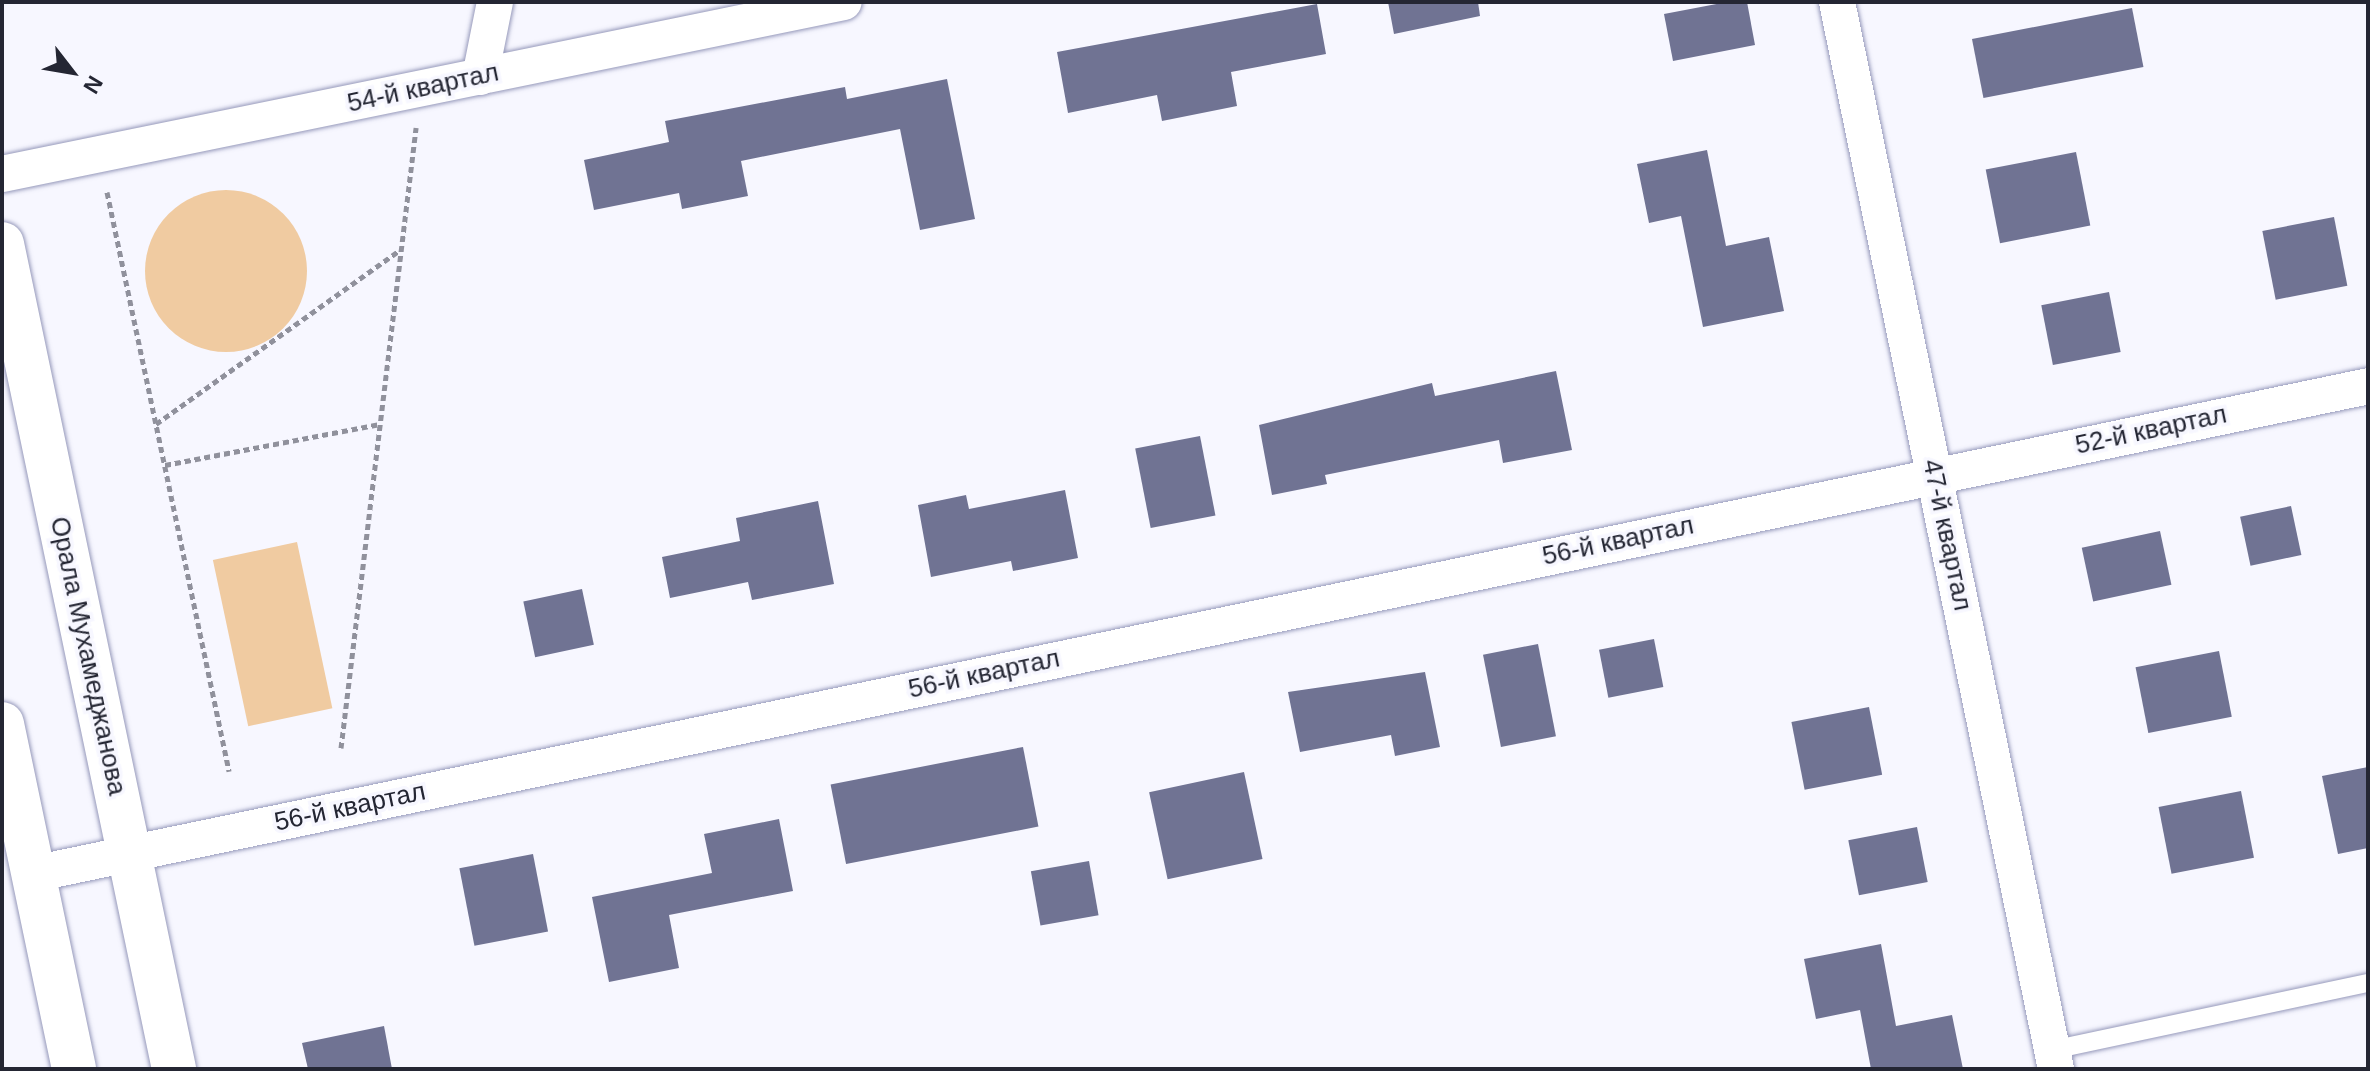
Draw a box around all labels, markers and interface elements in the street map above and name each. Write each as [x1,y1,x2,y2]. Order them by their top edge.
north arrow [32,32,112,112]
street label: 54-й квартал [345,57,501,119]
text: N [78,71,108,98]
street label: 52-й квартал [2073,399,2229,461]
street label: 47-й квартал [1916,457,1978,613]
street label: 56-й квартал [1540,510,1696,572]
street label: Орала Мухамеджанова [43,514,133,798]
street label: 56-й квартал [906,643,1062,705]
street label: 56-й квартал [272,776,428,838]

